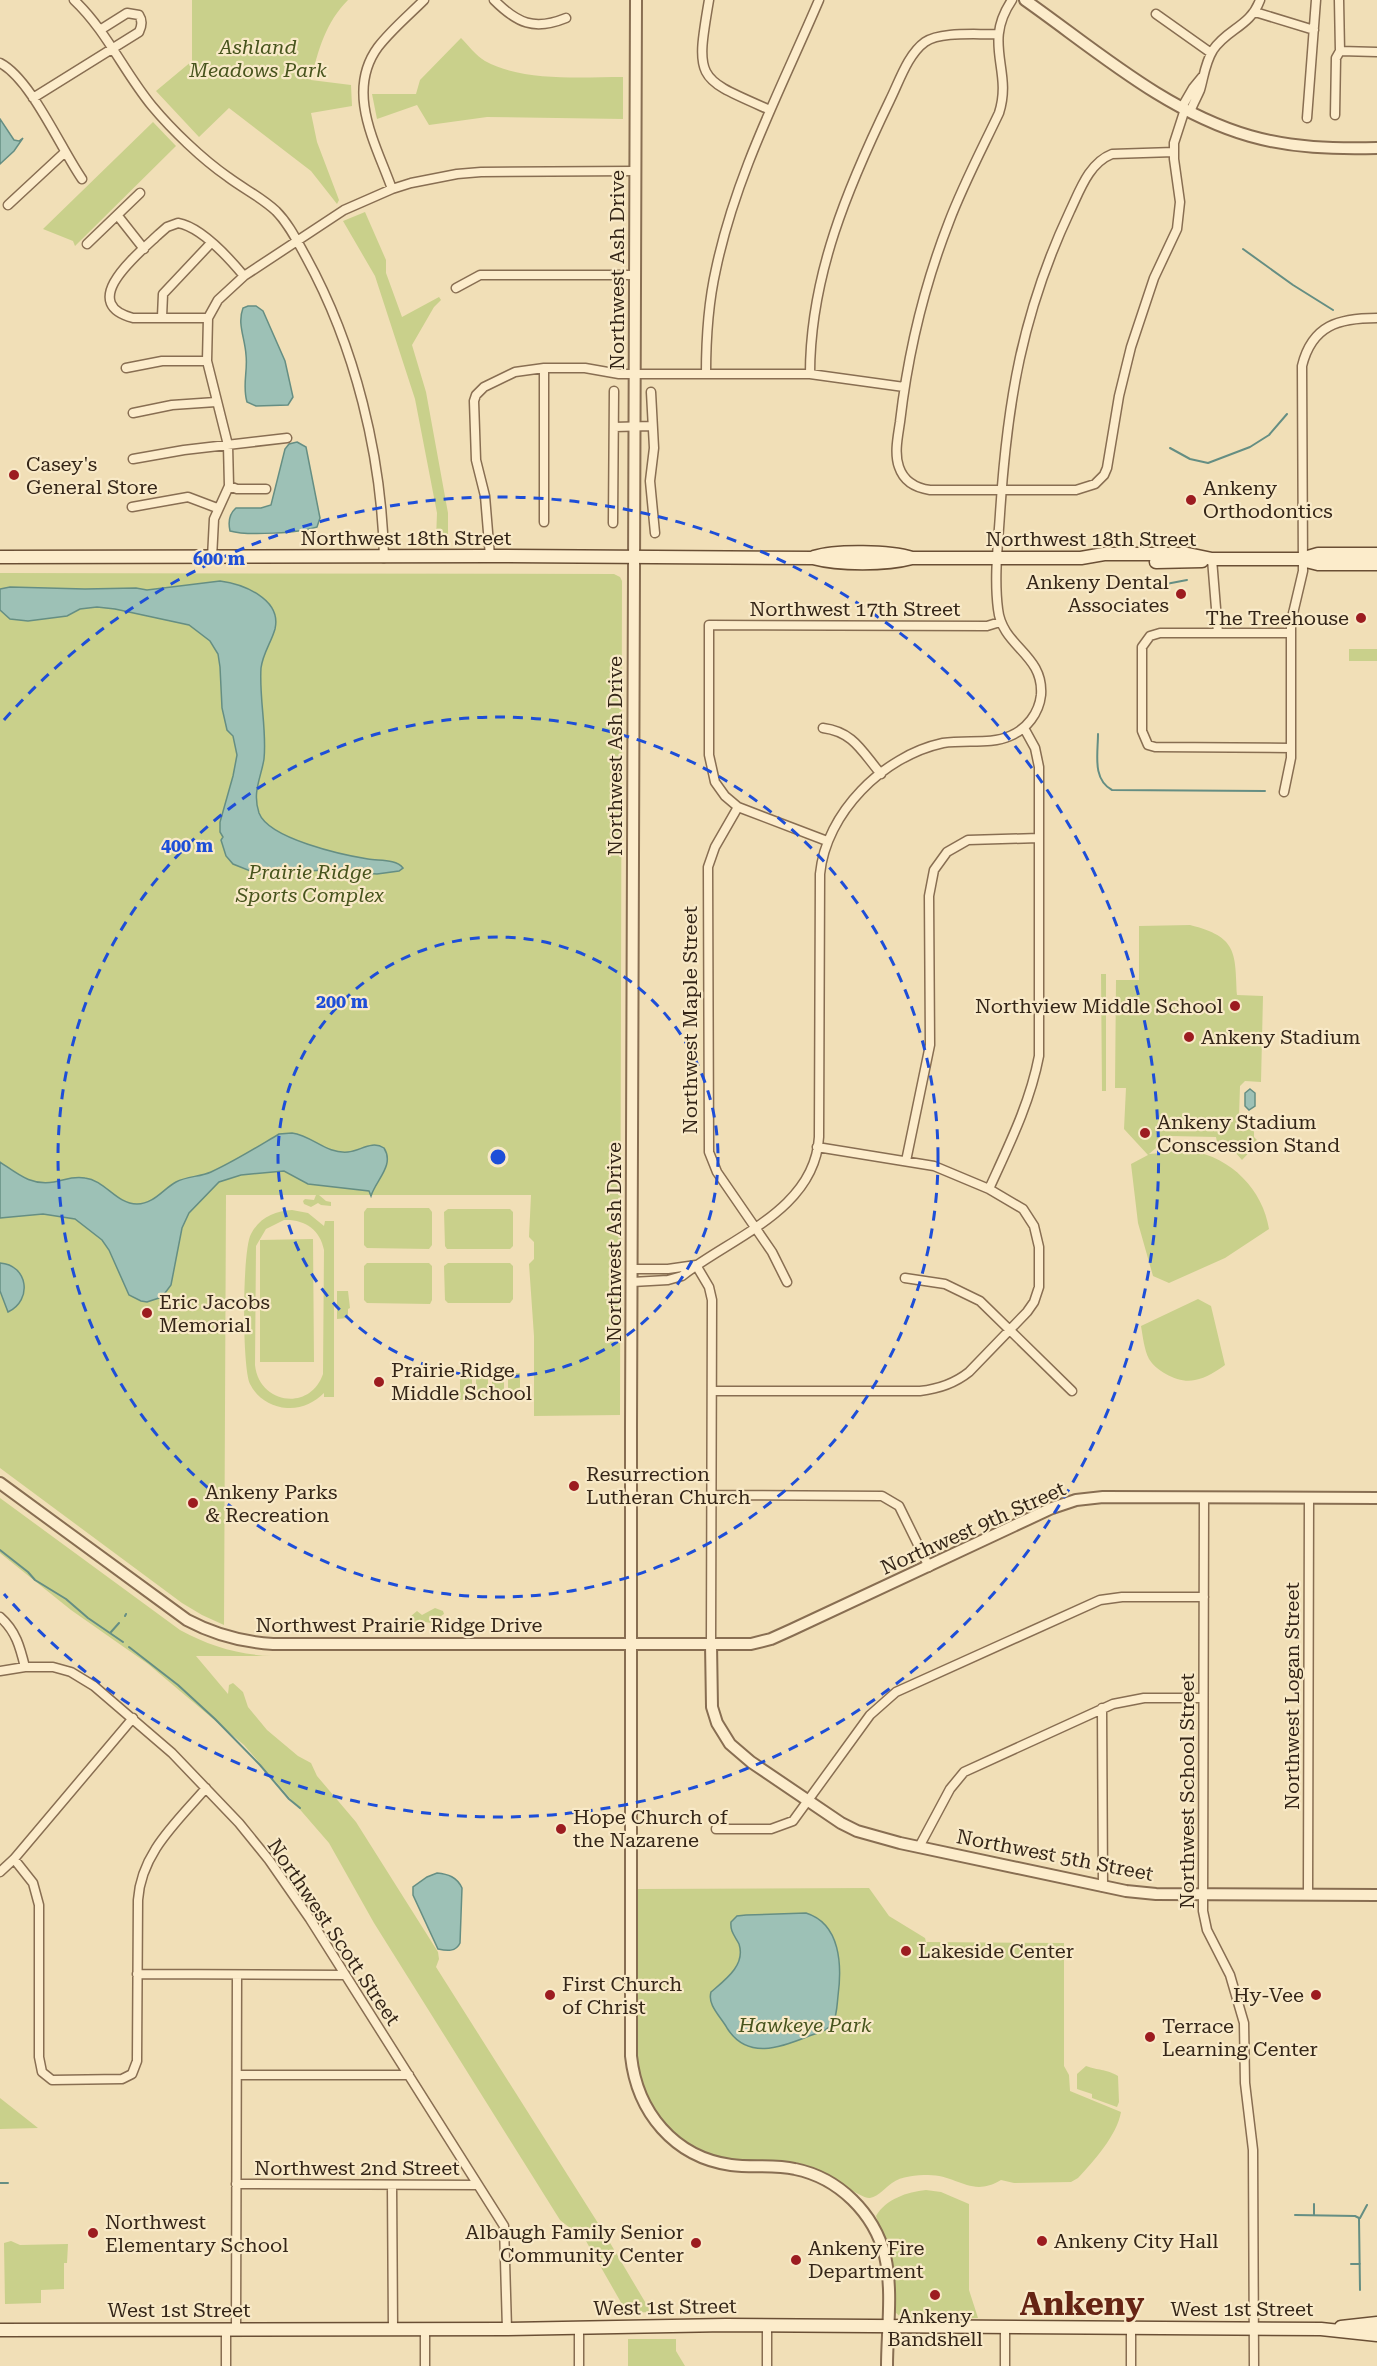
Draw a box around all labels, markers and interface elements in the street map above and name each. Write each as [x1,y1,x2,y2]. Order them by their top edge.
park label: Ashland Meadows Park [188,35,327,82]
street label: Northwest Ash Drive [605,170,629,370]
place label: Casey's General Store [26,452,158,499]
marker: Casey's General Store [7,468,21,482]
place label: Ankeny Orthodontics [1203,476,1333,523]
marker: Ankeny Orthodontics [1184,493,1198,507]
street label: Northwest 18th Street [300,526,512,550]
street label: Northwest 18th Street [985,527,1197,551]
text: 600 m [193,548,246,569]
place label: Ankeny Dental Associates [1026,570,1169,617]
marker: Ankeny Dental Associates [1174,587,1188,601]
street label: Northwest 17th Street [749,597,961,621]
place label: The Treehouse [1206,606,1349,630]
marker: The Treehouse [1354,611,1368,625]
street label: Northwest Ash Drive [603,656,627,856]
text: 400 m [161,835,214,856]
park label: Prairie Ridge Sports Complex [235,860,384,907]
street label: Northwest Maple Street [678,905,702,1134]
text: 200 m [316,991,369,1012]
place label: Northview Middle School [975,994,1223,1018]
marker: Northview Middle School [1228,999,1242,1013]
place label: Ankeny Stadium [1201,1025,1361,1049]
marker: Ankeny Stadium [1182,1030,1196,1044]
place label: Ankeny Stadium Conscession Stand [1157,1110,1340,1157]
marker: Ankeny Stadium Conscession Stand [1138,1126,1152,1140]
street label: Northwest Ash Drive [602,1142,626,1342]
centre of rings [488,1147,508,1167]
place label: Eric Jacobs Memorial [159,1290,270,1337]
marker: Eric Jacobs Memorial [140,1306,154,1320]
place label: Prairie Ridge Middle School [391,1358,532,1405]
marker: Prairie Ridge Middle School [372,1375,386,1389]
place label: Resurrection Lutheran Church [586,1462,751,1509]
street label: Northwest 9th Street [877,1476,1070,1580]
marker: Resurrection Lutheran Church [567,1479,581,1493]
place label: Ankeny Parks & Recreation [205,1480,338,1527]
marker: Ankeny Parks & Recreation [186,1496,200,1510]
street label: Northwest Logan Street [1280,1582,1304,1810]
street label: Northwest Prairie Ridge Drive [256,1613,542,1637]
street label: Northwest School Street [1175,1672,1199,1909]
place label: Hope Church of the Nazarene [573,1805,729,1852]
marker: Hope Church of the Nazarene [554,1822,568,1836]
street label: Northwest 5th Street [955,1824,1156,1886]
street label: Northwest Scott Street [263,1834,406,2030]
place label: Lakeside Center [918,1939,1074,1963]
marker: Lakeside Center [899,1944,913,1958]
place label: First Church of Christ [562,1972,682,2019]
place label: Hy-Vee [1233,1983,1304,2007]
marker: First Church of Christ [543,1988,557,2002]
marker: Hy-Vee [1309,1988,1323,2002]
park label: Hawkeye Park [737,2013,872,2037]
place label: Terrace Learning Center [1162,2014,1318,2061]
marker: Terrace Learning Center [1143,2030,1157,2044]
street label: Northwest 2nd Street [254,2156,460,2180]
place label: Northwest Elementary School [105,2210,288,2257]
place label: Albaugh Family Senior Community Center [465,2220,684,2267]
marker: Northwest Elementary School [86,2226,100,2240]
place label: Ankeny City Hall [1054,2229,1218,2253]
marker: Ankeny City Hall [1035,2234,1049,2248]
marker: Albaugh Family Senior Community Center [689,2236,703,2250]
place label: Ankeny Fire Department [808,2236,925,2283]
marker: Ankeny Fire Department [789,2253,803,2267]
district label: Ankeny [1020,2285,1145,2323]
marker: Ankeny Bandshell [928,2288,942,2302]
street label: West 1st Street [593,2294,737,2320]
street label: West 1st Street [1170,2297,1314,2321]
street label: West 1st Street [107,2298,251,2322]
place label: Ankeny Bandshell [887,2304,983,2351]

